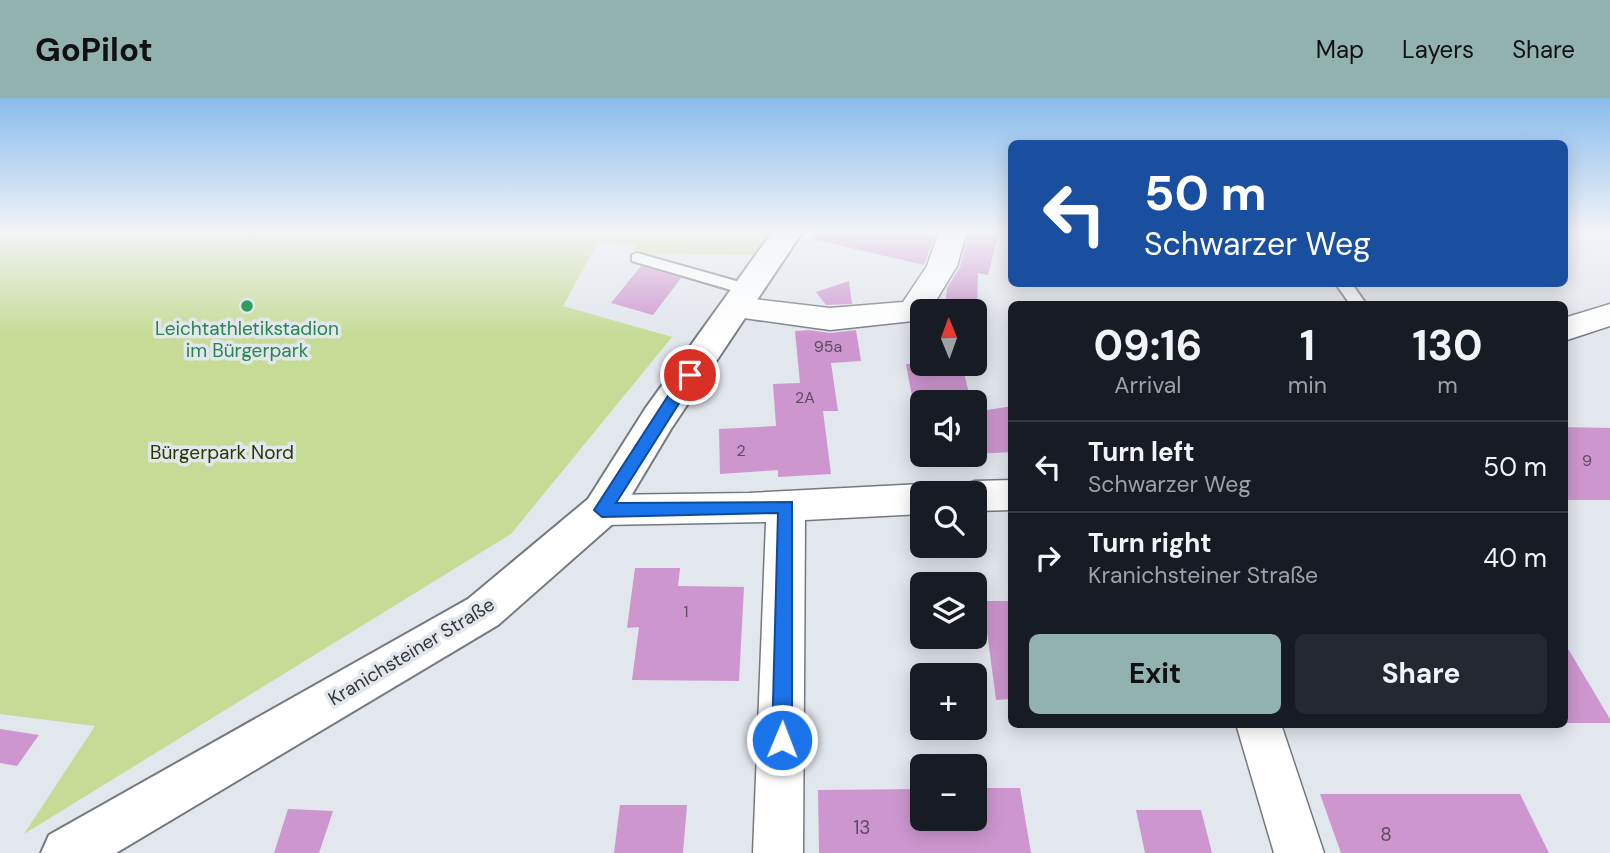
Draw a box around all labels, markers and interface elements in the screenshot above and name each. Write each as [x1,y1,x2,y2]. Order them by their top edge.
text: GoPilot [35,28,153,71]
text: Map [1316,34,1364,65]
text: Layers [1402,34,1474,65]
text: Share [1512,34,1575,65]
text: 50 m [1144,161,1267,225]
icon: left [1029,168,1120,259]
text: Schwarzer Weg [1144,223,1371,265]
marker: Leichtathletikstadion im Bürgerpark [239,298,255,314]
north arrow [910,299,987,376]
map controls [910,299,987,831]
place label: Leichtathletikstadion im Bürgerpark [155,316,339,363]
text: 09:16 [1093,318,1202,373]
text: 1 [1300,318,1315,373]
text: 130 [1412,318,1483,373]
house number: 95a [814,336,842,357]
pin [660,345,720,405]
icon: arrive [671,356,709,394]
text: Arrival [1114,370,1181,400]
text: min [1288,370,1327,400]
text: m [1437,370,1458,400]
house number: 2A [795,387,815,408]
button: sound [910,390,987,467]
text: Turn left [1088,435,1195,469]
park label: Bürgerpark Nord [150,440,294,465]
house number: 2 [736,440,746,461]
icon: left [1029,448,1067,486]
text: 50 m [1483,450,1547,484]
house number: 9 [1582,450,1592,471]
text: Schwarzer Weg [1088,469,1251,499]
button: search [910,481,987,558]
text: Turn right [1088,526,1212,560]
icon: right [1029,539,1067,577]
text: 40 m [1483,541,1547,575]
text: Kranichsteiner Straße [1088,560,1318,590]
button: layers [910,572,987,649]
street label: Kranichsteiner Straße [323,592,499,711]
house number: 1 [684,601,689,622]
button: Exit [1029,634,1281,714]
button: Share [1295,634,1547,714]
button: + [910,663,987,740]
position arrow [745,703,819,777]
button: − [910,754,987,831]
house number: 13 [853,815,871,840]
house number: 8 [1380,822,1392,847]

